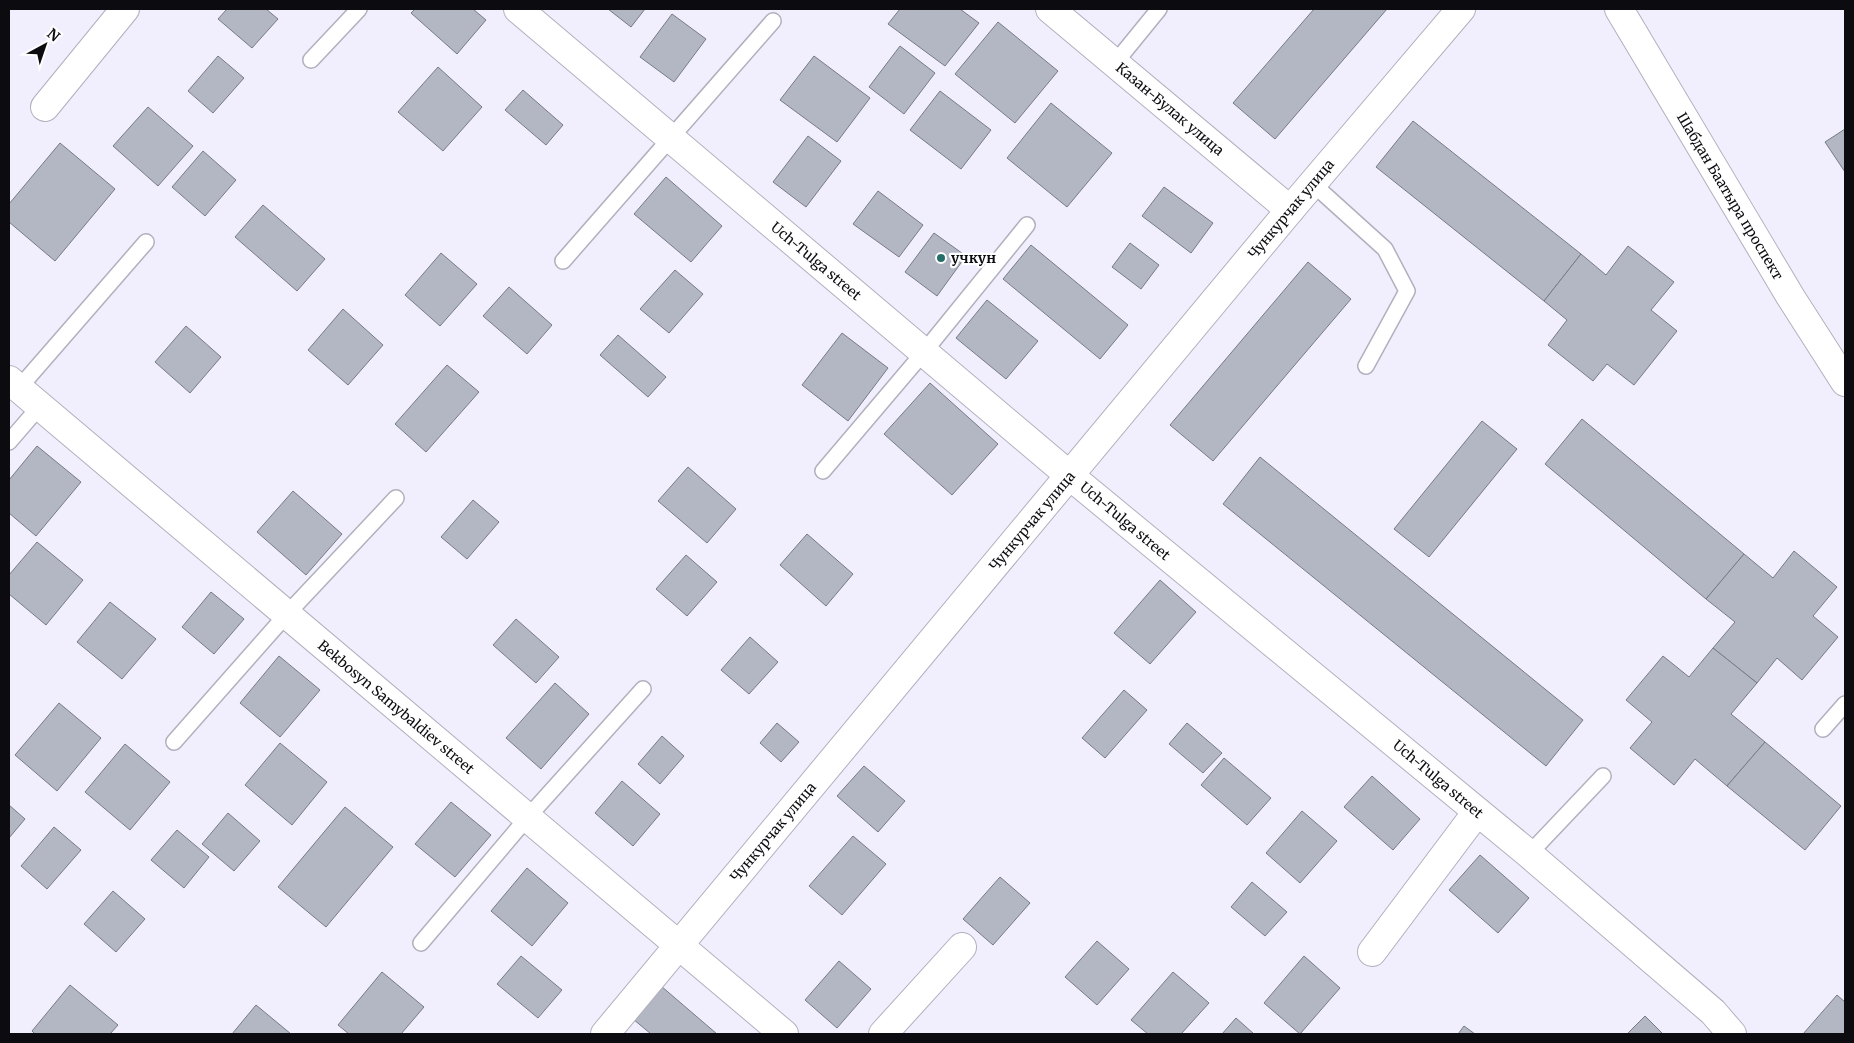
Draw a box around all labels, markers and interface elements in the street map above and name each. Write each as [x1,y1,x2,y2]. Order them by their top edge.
north arrow [20,20,70,70]
text: N [43,25,63,45]
street label: Казан-Булак улица [1112,59,1228,160]
street label: Шабдан Баатыра проспект [1673,109,1787,283]
street label: Чункурчак улица [1244,155,1338,262]
street label: Uch-Tulga street [767,218,865,304]
place label: учкун [951,249,996,267]
marker: учкун [935,252,947,264]
street label: Чункурчак улица [985,467,1079,574]
street label: Uch-Tulga street [1076,478,1174,564]
street label: Bekbosyn Samybaldiev street [314,636,478,778]
street label: Uch-Tulga street [1389,736,1487,822]
street label: Чункурчак улица [726,778,820,885]

